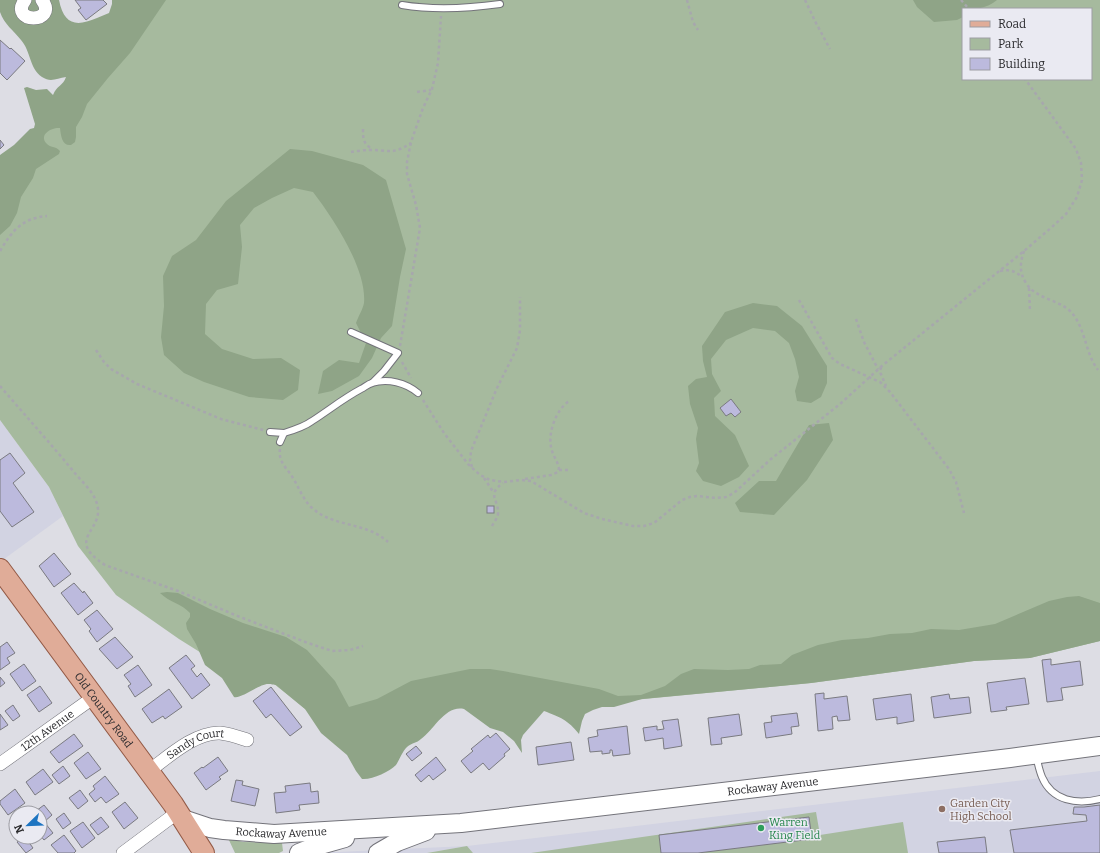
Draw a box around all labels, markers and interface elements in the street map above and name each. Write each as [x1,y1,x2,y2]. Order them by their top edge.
legend [962,8,1092,80]
text: Road [998,17,1026,31]
text: Park [998,37,1024,51]
text: Building [998,57,1045,71]
street label: Old Country Road [71,670,135,751]
street label: 12th Avenue [18,707,77,754]
street label: Sandy Court [164,727,225,762]
street label: Rockaway Avenue [727,775,819,798]
place label: Garden City High School [950,797,1012,823]
marker: Garden City High School [937,804,947,814]
north arrow [8,805,48,845]
place label: Warren King Field [769,816,821,842]
text: N [11,822,27,835]
marker: Warren King Field [756,823,766,833]
street label: Rockaway Avenue [235,825,327,841]

